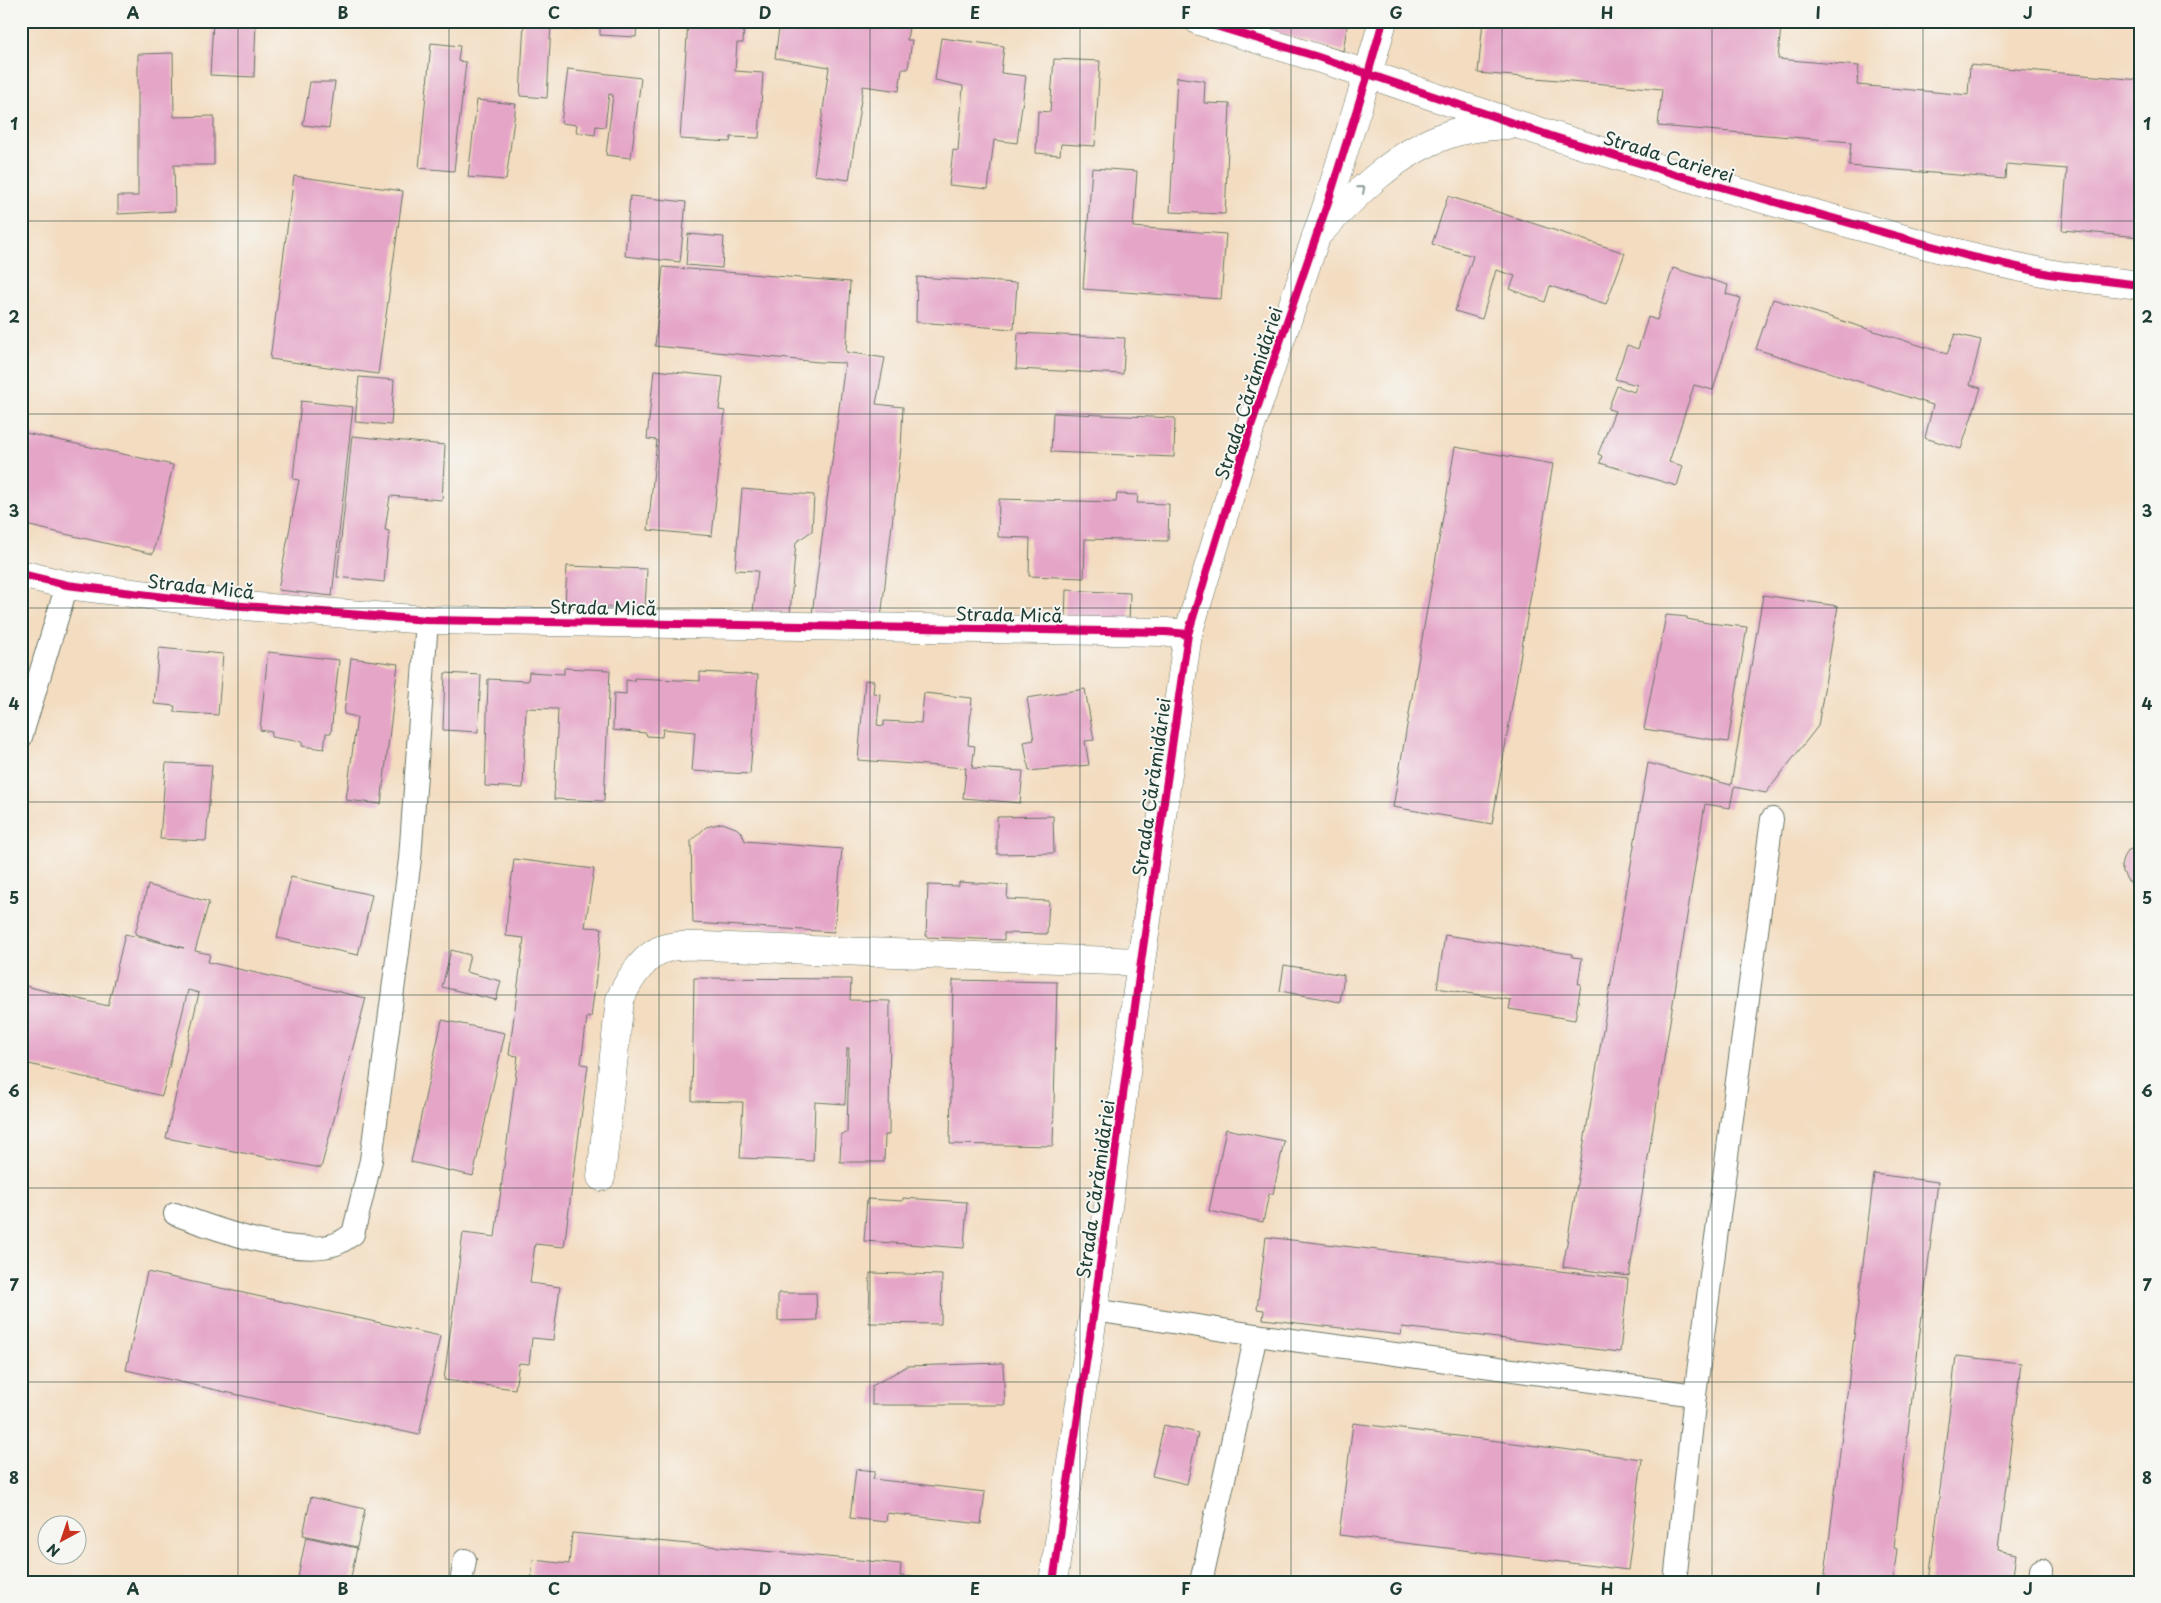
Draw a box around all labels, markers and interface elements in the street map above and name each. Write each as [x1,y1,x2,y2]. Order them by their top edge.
text: A [127,0,140,24]
text: B [338,0,349,24]
text: C [548,0,560,24]
text: D [759,0,771,24]
text: E [970,0,980,24]
text: F [1181,0,1191,24]
text: G [1389,0,1403,24]
text: H [1601,0,1613,24]
text: I [1815,0,1821,24]
text: J [2023,0,2033,24]
text: 1 [10,111,18,135]
text: 1 [2143,111,2151,135]
street label: Strada Carierei [1600,123,1738,189]
one-way arrow [1357,186,1366,195]
street label: Strada Cărămidăriei [1207,303,1289,483]
text: 2 [8,304,20,328]
text: 2 [2141,304,2153,328]
text: 3 [9,498,19,522]
text: 3 [2142,498,2152,522]
street label: Strada Mică [146,567,256,605]
street label: Strada Mică [549,593,658,621]
street label: Strada Mică [955,600,1064,628]
text: 4 [9,691,20,715]
text: 4 [2142,691,2153,715]
street label: Strada Cărămidăriei [1125,696,1177,878]
text: 5 [9,885,19,909]
text: 5 [2142,885,2152,909]
text: 6 [8,1078,20,1102]
text: 6 [2141,1078,2153,1102]
street label: Strada Cărămidăriei [1069,1098,1121,1280]
text: 7 [9,1272,19,1296]
text: 7 [2142,1272,2152,1296]
text: 8 [9,1465,19,1489]
text: 8 [2142,1465,2152,1489]
north arrow [38,1516,88,1566]
text: N [42,1539,64,1562]
text: A [127,1576,140,1600]
text: B [338,1576,349,1600]
text: C [548,1576,560,1600]
text: D [759,1576,771,1600]
text: E [970,1576,980,1600]
text: F [1181,1576,1191,1600]
text: G [1389,1576,1403,1600]
text: H [1601,1576,1613,1600]
text: I [1815,1576,1821,1600]
text: J [2023,1576,2033,1600]

